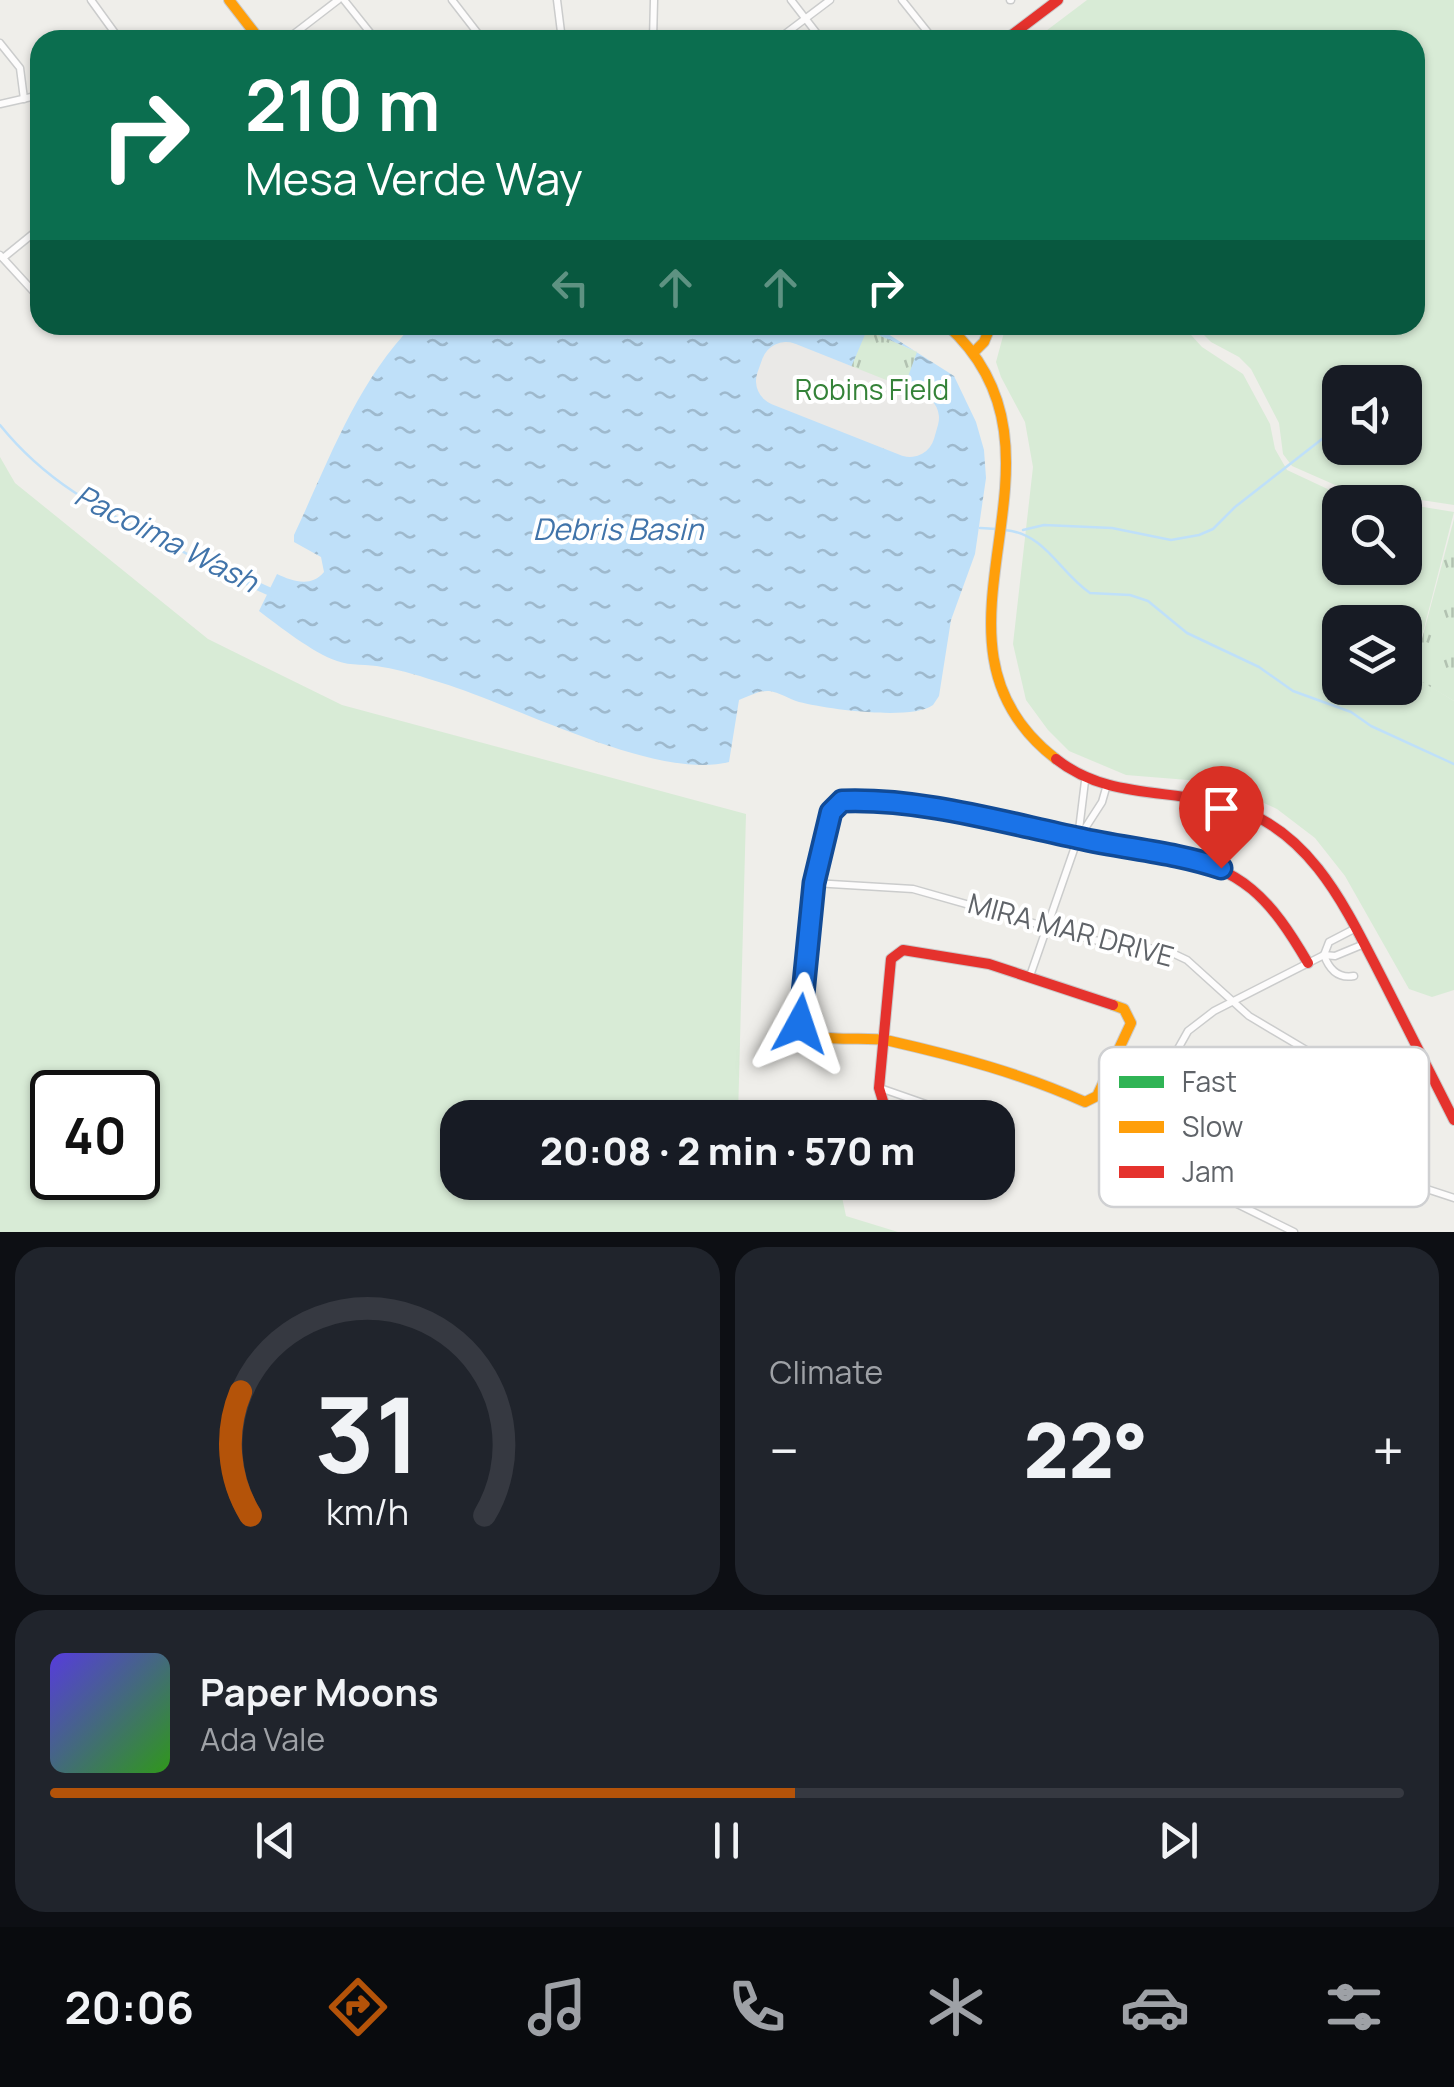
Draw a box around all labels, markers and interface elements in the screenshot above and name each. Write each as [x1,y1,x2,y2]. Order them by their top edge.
text: 210 m [245,56,440,152]
icon: right [80,70,210,200]
text: Mesa Verde Way [245,147,583,209]
icon: left [543,260,598,315]
icon: ahead [648,260,703,315]
icon: ahead [753,260,808,315]
icon: right [858,260,913,315]
map controls [1322,365,1422,705]
button: sound [1322,365,1422,465]
park label: Robins Field [795,370,949,408]
water label: Pacoima Wash [68,474,266,602]
button: search [1322,485,1422,585]
water label: Debris Basin [533,508,704,549]
button: layers [1322,605,1422,705]
pin [1179,766,1264,869]
icon: arrive [1194,781,1249,836]
street label: MIRA MAR DRIVE [964,883,1178,975]
position arrow [748,972,852,1076]
legend [1099,1047,1429,1207]
text: Fast [1182,1062,1237,1100]
speed limit sign: 40 [30,1070,160,1200]
text: Slow [1182,1107,1243,1145]
text: 20:08 · 2 min · 570 m [540,1124,915,1176]
text: Jam [1182,1152,1234,1190]
text: Climate [770,1350,883,1394]
text: 31 [314,1362,420,1504]
text: 22° [1024,1398,1148,1501]
text: − [770,1412,799,1488]
text: + [1372,1412,1404,1488]
text: km/h [326,1487,409,1536]
text: Paper Moons [200,1665,439,1717]
text: Ada Vale [200,1717,325,1761]
icon: previous [248,1813,303,1868]
icon: pause [699,1813,754,1868]
icon: next [1151,1813,1206,1868]
icon: directions [323,1972,393,2042]
icon: music [522,1972,592,2042]
icon: phone [722,1972,792,2042]
icon: climate [921,1972,991,2042]
icon: car [1120,1972,1190,2042]
icon: filters [1319,1972,1389,2042]
text: 20:06 [65,1976,194,2038]

